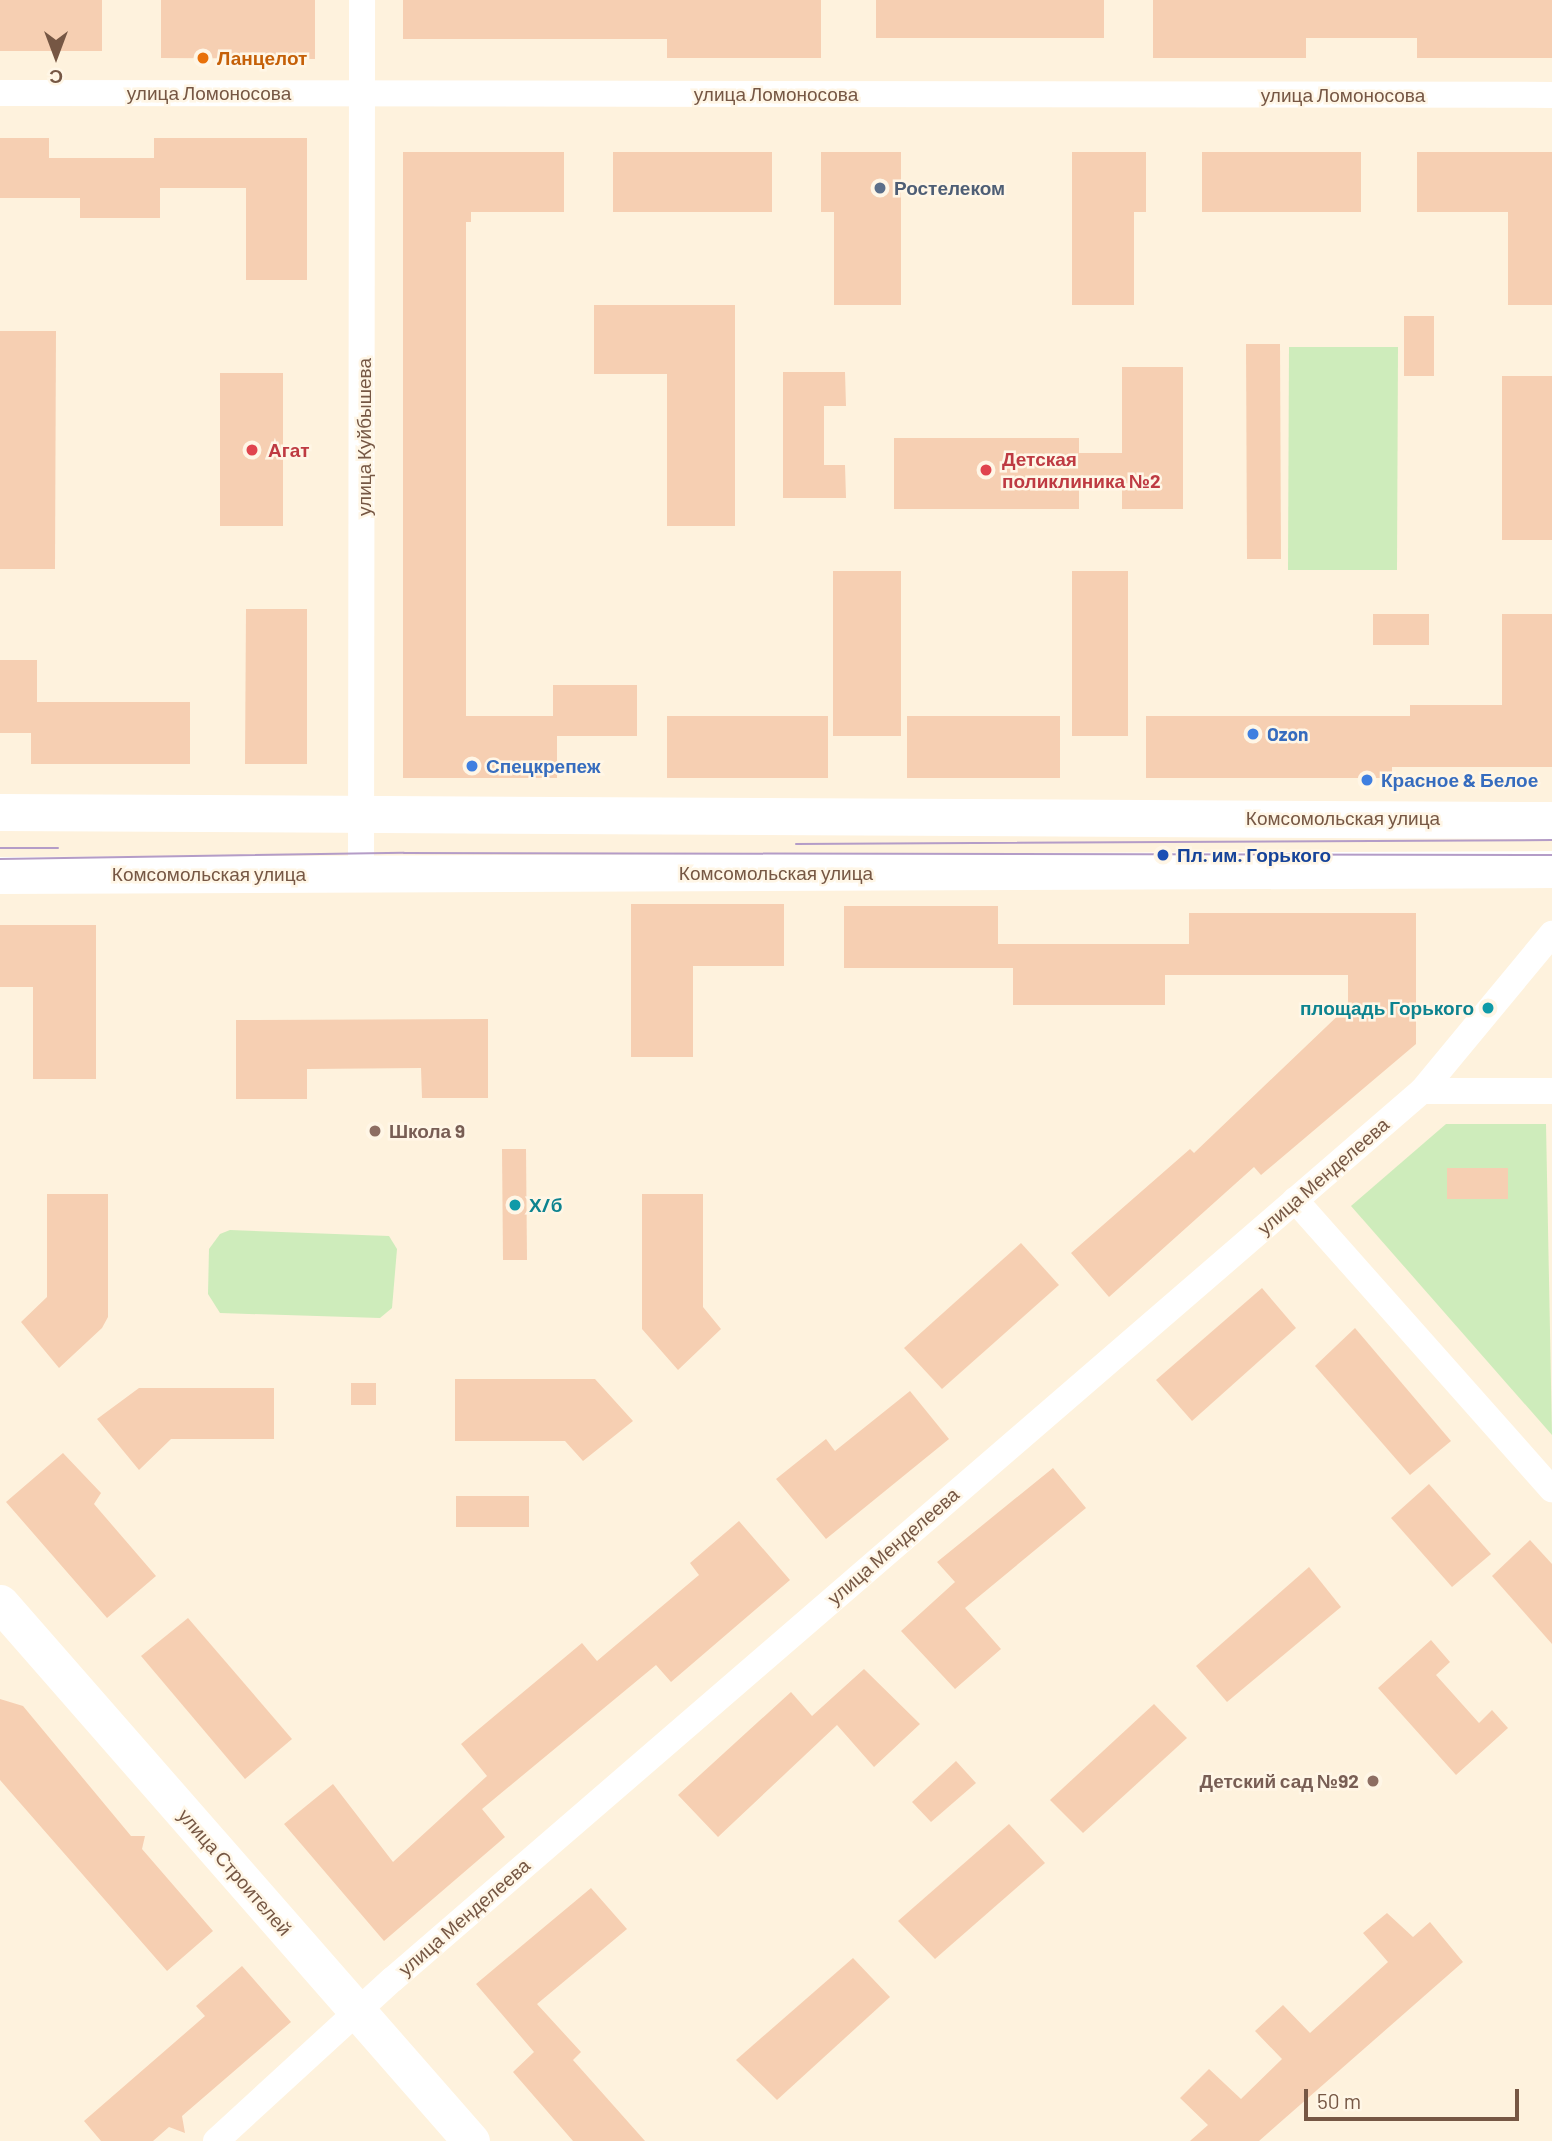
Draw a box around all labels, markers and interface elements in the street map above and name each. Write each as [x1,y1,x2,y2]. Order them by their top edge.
north arrow [21,21,91,91]
place label: Ланцелот [217,47,307,69]
marker: Ланцелот [195,50,211,66]
text: С [49,66,63,89]
street label: улица Ломоносова [127,82,291,104]
street label: улица Ломоносова [694,83,858,105]
street label: улица Ломоносова [1261,84,1425,106]
place label: Ростелеком [894,177,1005,199]
marker: Ростелеком [872,180,888,196]
street label: улица Куйбышева [353,358,375,516]
place label: Агат [268,439,310,461]
marker: Агат [242,440,262,460]
place label: Детская поликлиника №2 [1002,448,1161,492]
marker: Детская поликлиника №2 [976,460,996,480]
place label: Ozon [1267,723,1309,745]
marker: Ozon [1245,726,1261,742]
place label: Спецкрепеж [486,755,600,777]
marker: Спецкрепеж [464,758,480,774]
place label: Красное & Белое [1381,769,1538,791]
marker: Красное & Белое [1359,772,1375,788]
street label: Комсомольская улица [1246,807,1440,829]
place label: Пл. им. Горького [1177,844,1331,866]
marker: Пл. им. Горького [1155,847,1171,863]
street label: Комсомольская улица [679,862,873,884]
street label: Комсомольская улица [112,863,306,885]
place label: площадь Горького [1300,997,1474,1019]
marker: площадь Горького [1480,1000,1496,1016]
street label: улица Менделеева [1253,1113,1393,1239]
place label: Школа 9 [389,1120,465,1142]
marker: Школа 9 [367,1123,383,1139]
place label: Х/б [529,1194,562,1216]
marker: Х/б [507,1197,523,1213]
street label: улица Менделеева [823,1483,963,1609]
place label: Детский сад №92 [1199,1770,1359,1792]
marker: Детский сад №92 [1365,1773,1381,1789]
street label: улица Строителей [174,1804,296,1940]
street label: улица Менделеева [394,1854,534,1980]
scale bar [1307,2074,1522,2118]
text: 50 m [1317,2088,1361,2113]

